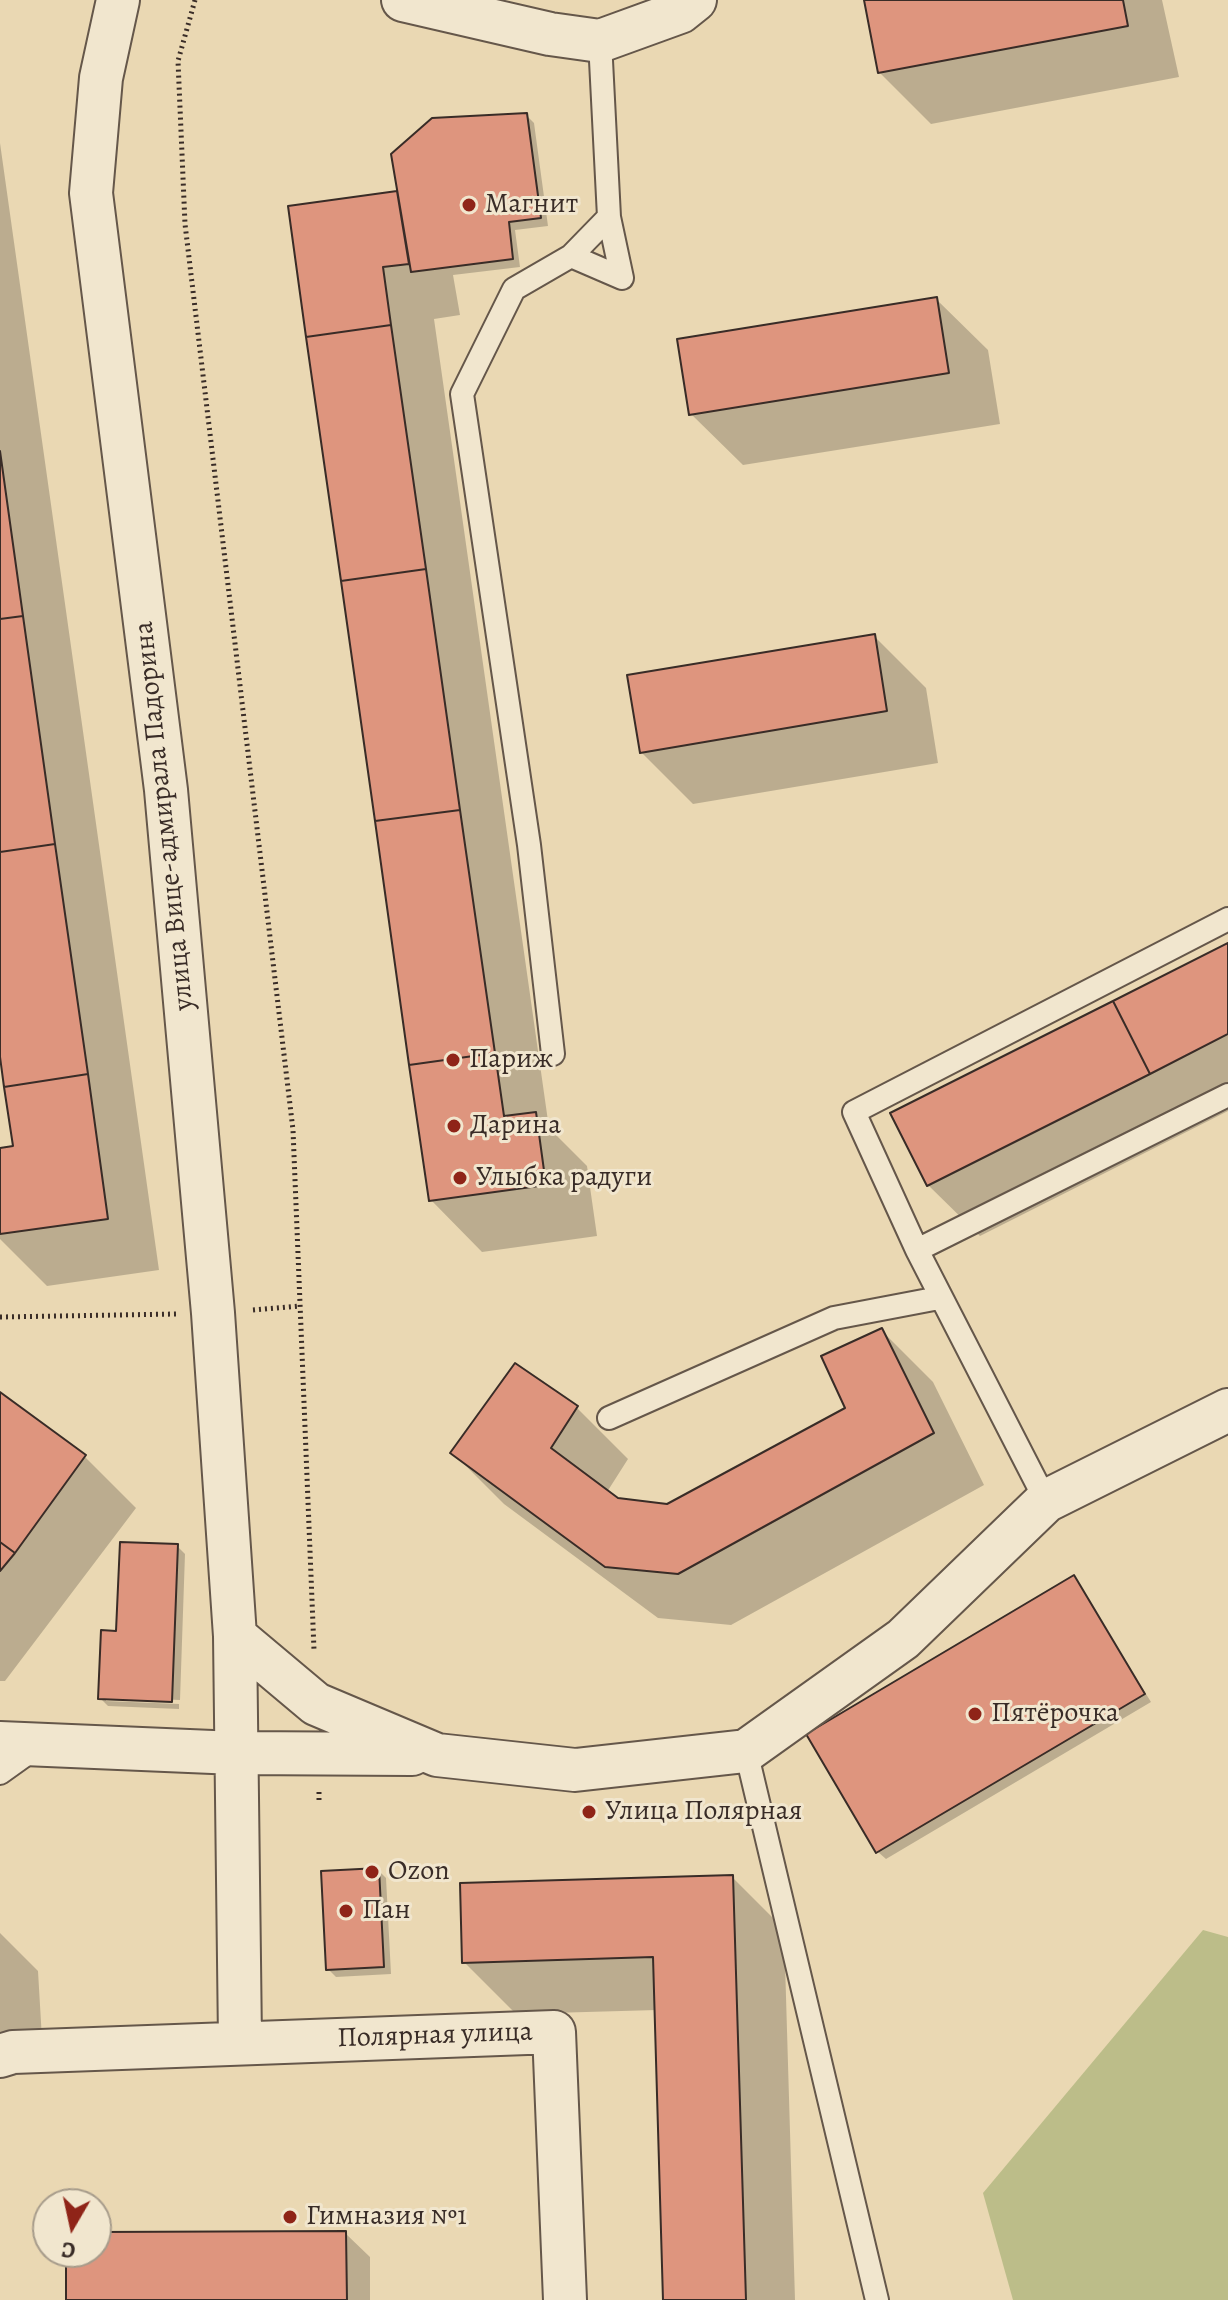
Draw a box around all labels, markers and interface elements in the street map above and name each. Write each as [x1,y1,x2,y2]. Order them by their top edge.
place label: Магнит [485,188,578,222]
marker: Магнит [460,196,478,214]
street label: улица Вице-адмирала Падорина [128,620,202,1012]
place label: Париж [469,1043,553,1077]
marker: Париж [444,1051,462,1069]
place label: Дарина [470,1109,561,1143]
marker: Дарина [445,1117,463,1135]
place label: Улыбка радуги [476,1161,652,1195]
marker: Улыбка радуги [451,1169,469,1187]
place label: Пятёрочка [991,1697,1119,1731]
marker: Пятёрочка [966,1705,984,1723]
place label: Улица Полярная [605,1795,802,1829]
marker: Улица Полярная [580,1803,598,1821]
place label: Ozon [388,1855,450,1889]
marker: Ozon [363,1863,381,1881]
place label: Пан [362,1894,411,1928]
marker: Пан [337,1902,355,1920]
street label: Полярная улица [337,2016,533,2056]
north arrow [32,2188,112,2268]
place label: Гимназия №1 [306,2200,467,2234]
marker: Гимназия №1 [281,2208,299,2226]
text: С [60,2234,78,2266]

